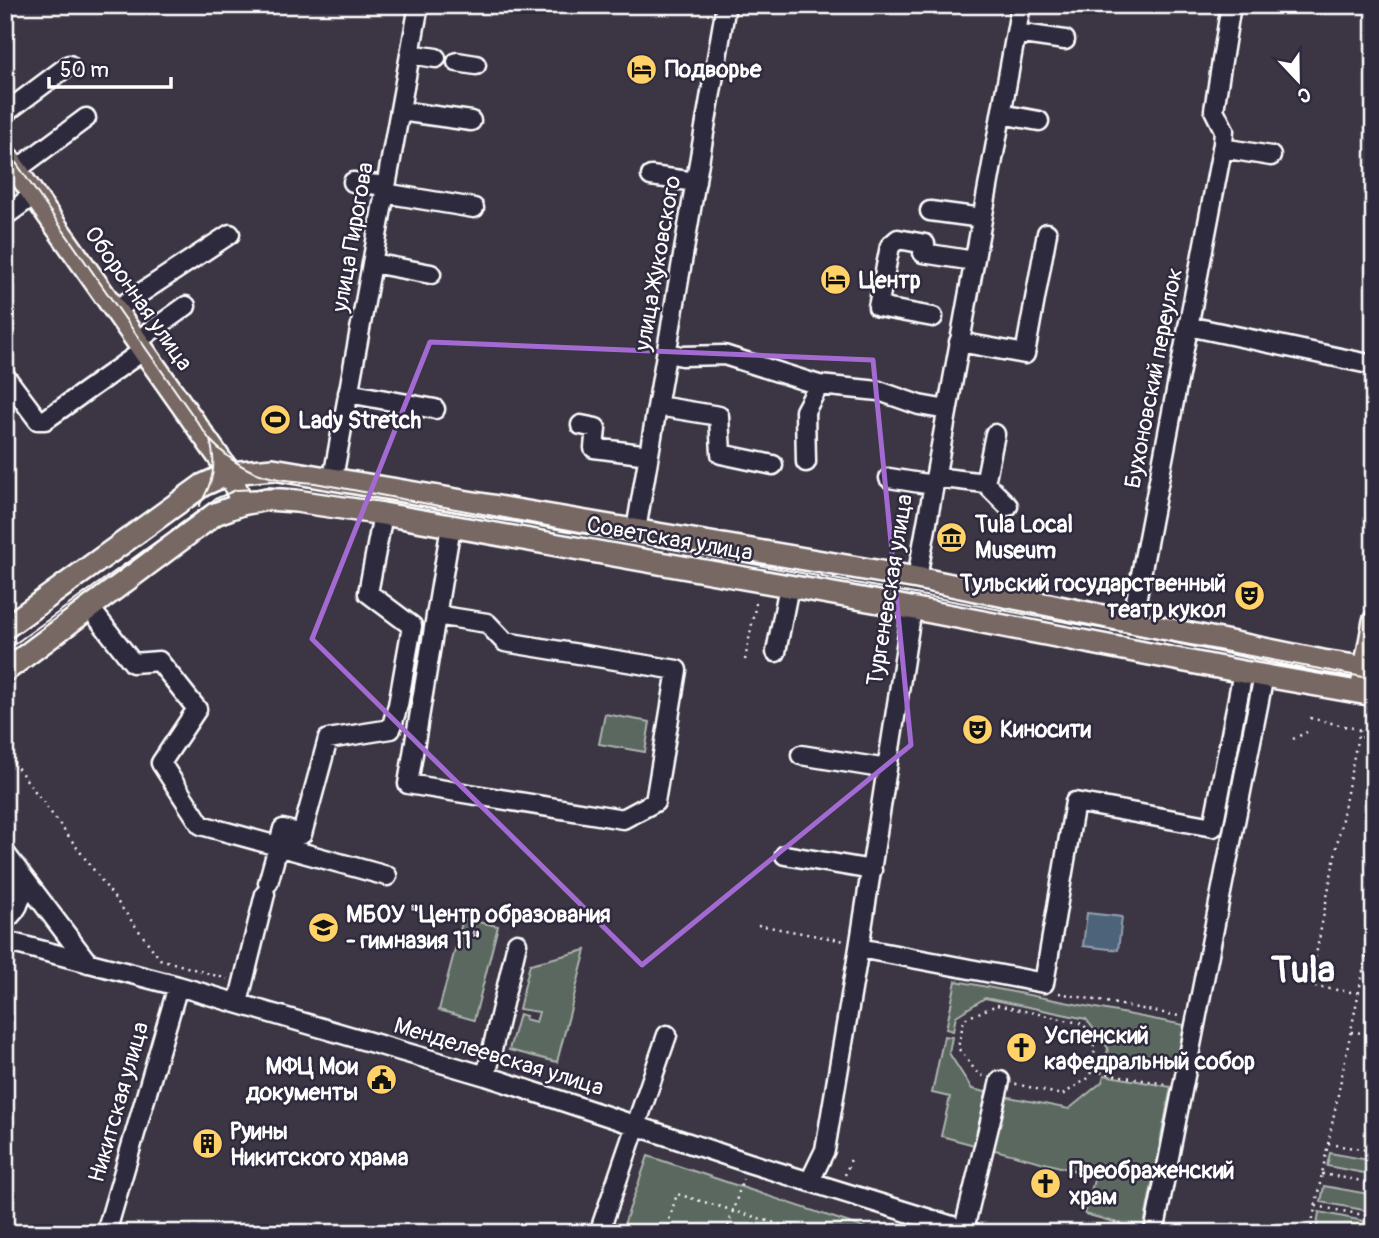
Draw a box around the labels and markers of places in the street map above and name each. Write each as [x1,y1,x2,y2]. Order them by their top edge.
hotel icon: Подворье [625,52,659,86]
place label: Подворье [665,55,762,84]
hotel icon: Центр [819,263,853,297]
place label: Центр [859,266,921,295]
sports icon: Lady Stretch [258,403,292,437]
place label: Lady Stretch [298,406,421,435]
place label: Tula Local Museum [974,510,1073,565]
museum icon: Tula Local Museum [935,520,969,554]
place label: Тульский государственный театр кукол [959,569,1226,624]
theatre icon: Тульский государственный театр кукол [1232,579,1266,613]
theatre icon: Киносити [960,712,994,746]
place label: Киносити [1000,715,1092,744]
place label: МБОУ "Центр образования - гимназия 11" [346,900,611,955]
school or university icon: МБОУ "Центр образования - гимназия 11" [306,910,340,944]
place label: Успенский кафедральный собор [1044,1021,1255,1076]
church icon: Успенский кафедральный собор [1004,1031,1038,1065]
place label: МФЦ Мои документы [245,1052,359,1107]
public building icon: МФЦ Мои документы [364,1062,398,1096]
place label: Руины Никитского храма [230,1117,409,1172]
building icon: Руины Никитского храма [190,1127,224,1161]
place label: Преображенский храм [1068,1156,1234,1211]
church icon: Преображенский храм [1029,1166,1063,1200]

